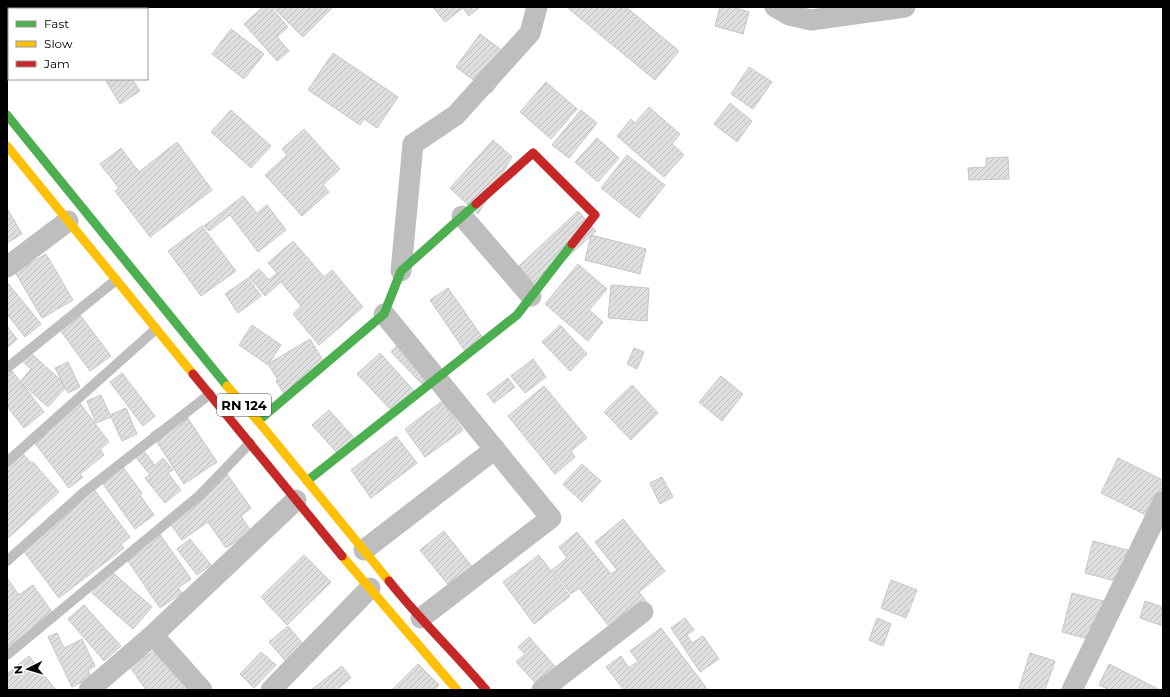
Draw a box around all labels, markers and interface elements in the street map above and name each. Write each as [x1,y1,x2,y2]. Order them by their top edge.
legend [8,8,148,80]
text: Fast [44,16,69,31]
text: Slow [44,36,73,51]
text: Jam [43,56,70,71]
road number: RN 124 [217,394,271,416]
north arrow [8,649,48,689]
text: N [11,665,25,675]

